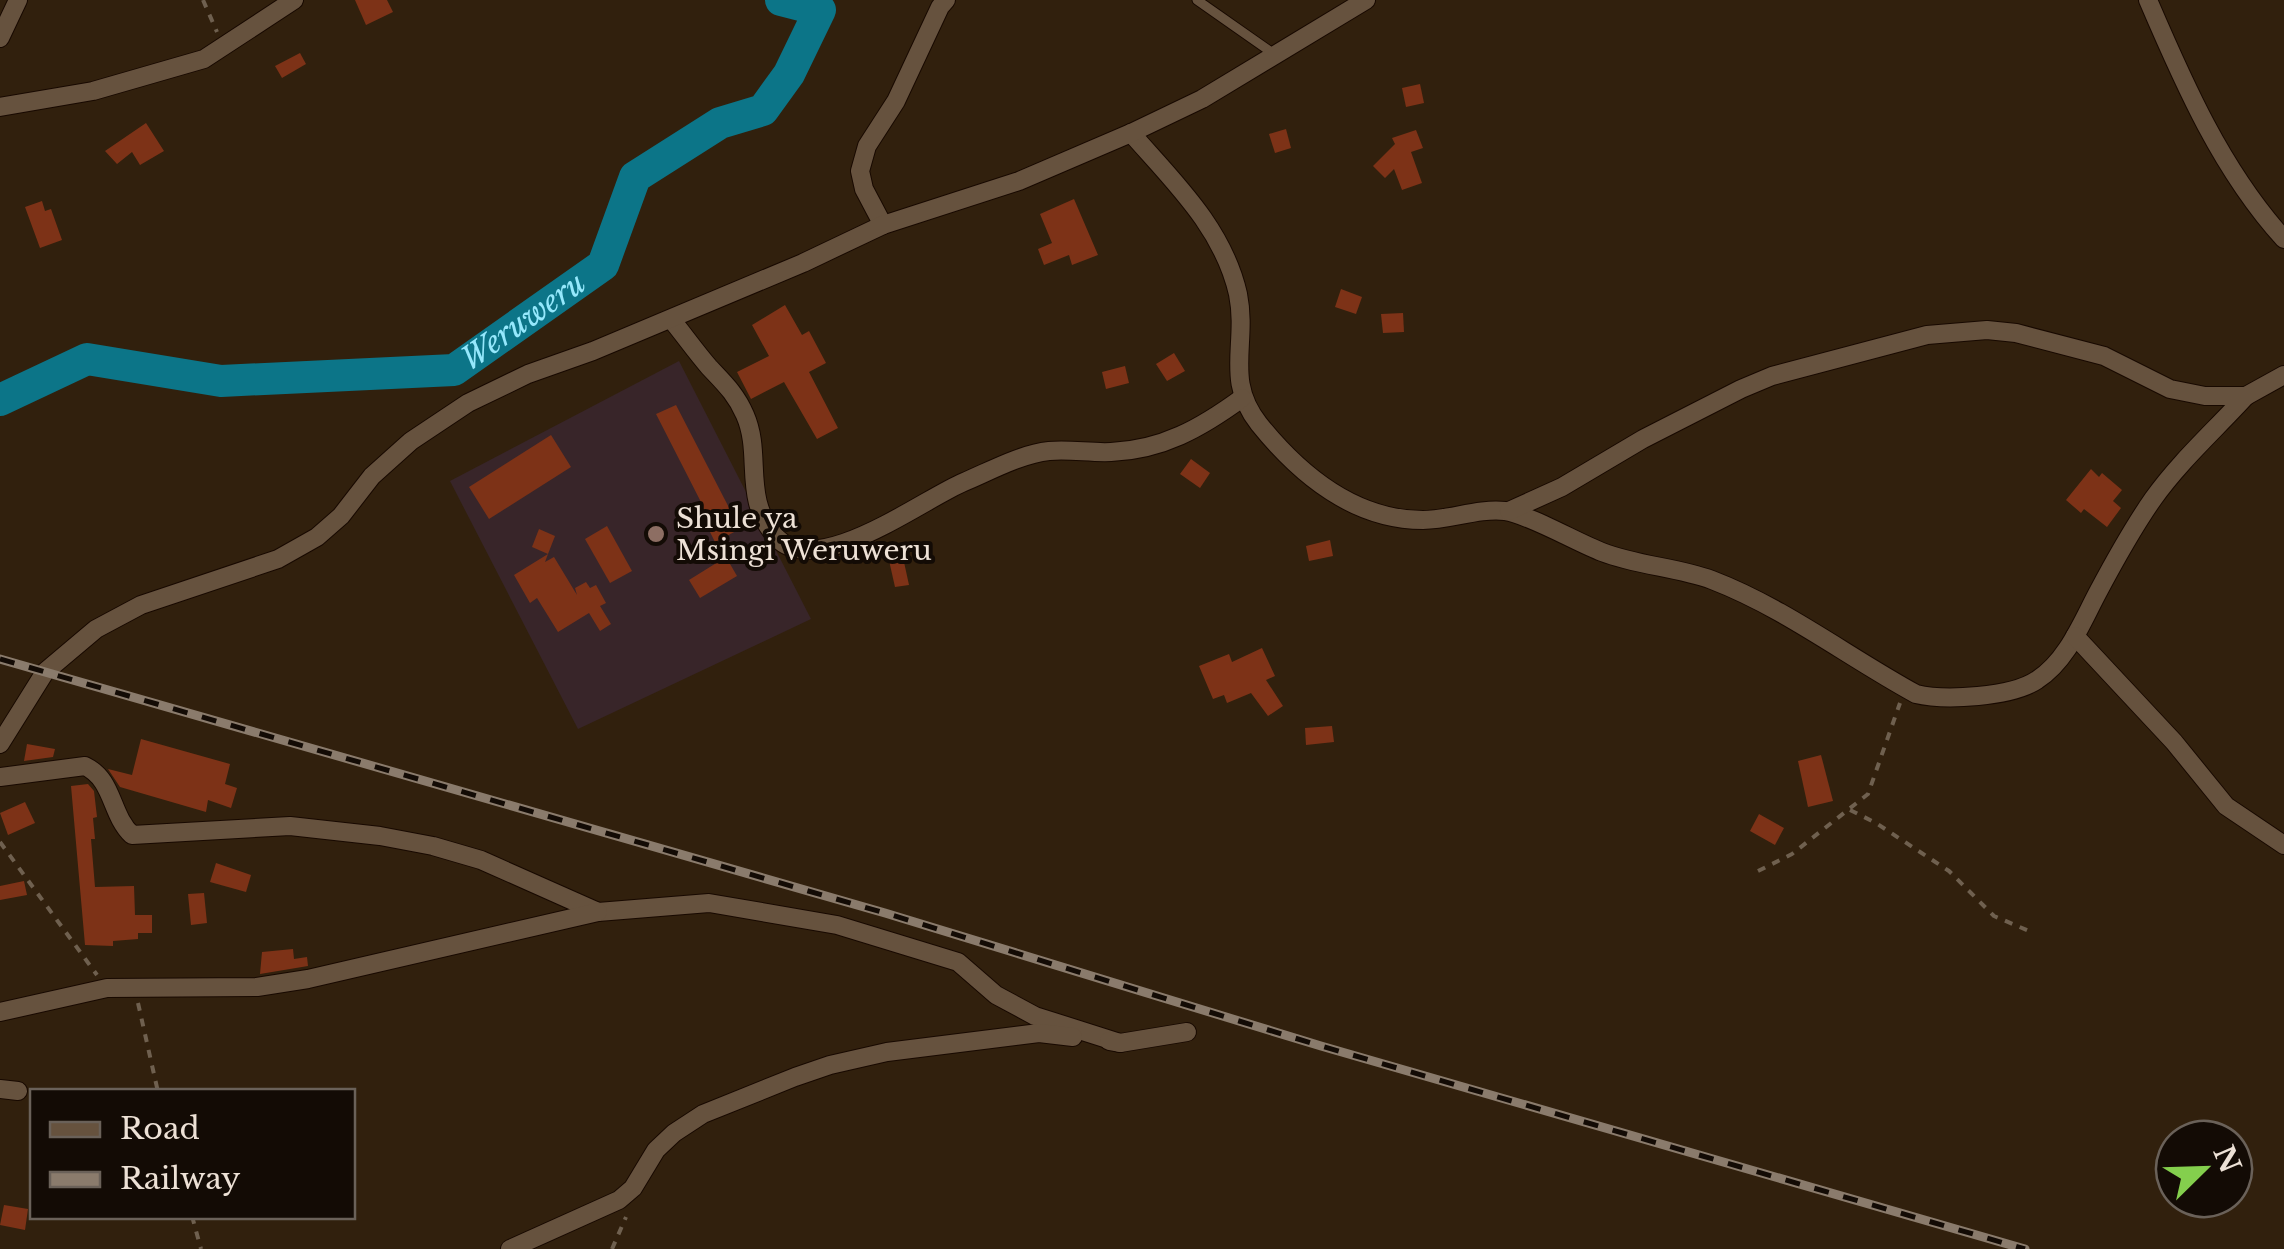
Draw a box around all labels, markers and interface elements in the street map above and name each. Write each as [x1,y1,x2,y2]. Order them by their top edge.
water label: Weruweru [454,264,592,377]
place label: Shule ya Msingi Weruweru [676,501,932,568]
marker: Shule ya Msingi Weruweru [645,523,667,545]
legend [30,1089,355,1219]
text: Road [120,1110,200,1147]
north arrow [2154,1119,2254,1219]
text: N [2205,1140,2248,1178]
text: Railway [120,1160,240,1197]

